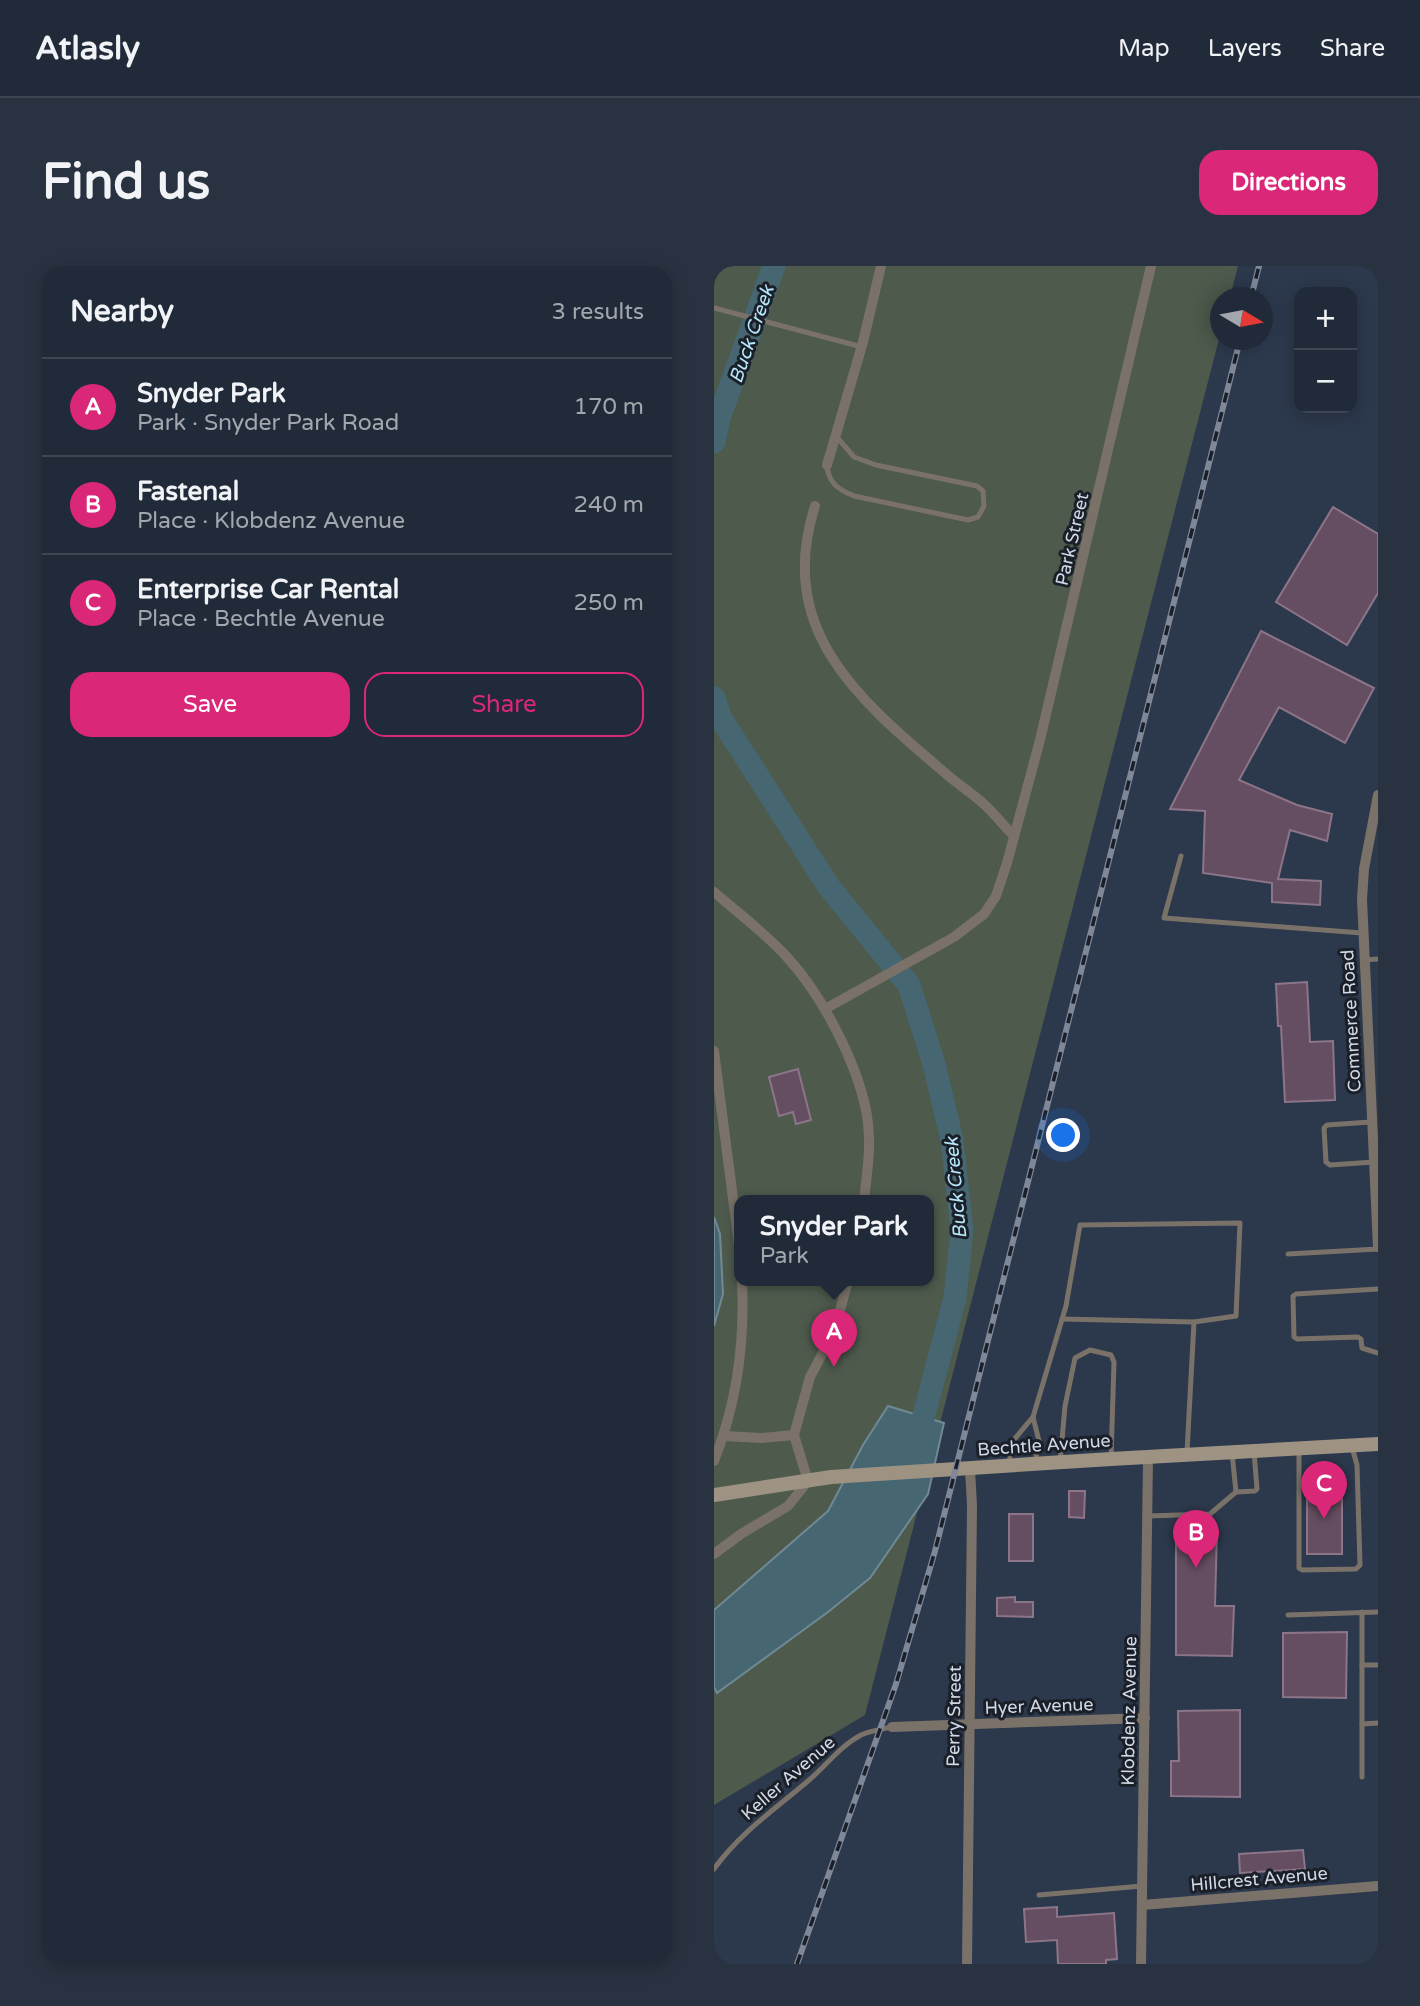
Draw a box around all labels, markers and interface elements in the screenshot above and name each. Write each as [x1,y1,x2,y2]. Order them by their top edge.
text: Atlasly [35,29,140,68]
text: Map [1118,34,1170,63]
text: Layers [1208,34,1282,63]
text: Share [1320,34,1385,63]
button: Directions [1199,150,1378,215]
text: Find us [42,153,210,212]
water label: Buck Creek [725,281,779,386]
north arrow [1210,287,1273,350]
map controls [1294,287,1357,413]
button: + [1294,287,1357,350]
text: Nearby [70,293,174,330]
text: 3 results [551,298,644,326]
button: − [1294,350,1357,413]
text: Snyder Park [137,378,286,409]
text: A [84,393,102,421]
text: 170 m [574,393,644,421]
text: Park · Snyder Park Road [137,409,399,437]
text: Fastenal [137,476,239,507]
street label: Park Street [1051,490,1093,588]
text: B [85,491,101,519]
text: 240 m [574,491,644,519]
text: Place · Klobdenz Avenue [137,507,405,535]
text: Enterprise Car Rental [137,574,399,605]
text: C [85,589,101,617]
text: 250 m [574,589,644,617]
text: Place · Bechtle Avenue [137,605,385,633]
button: Save [70,672,350,737]
button: Share [364,672,644,737]
street label: Commerce Road [1336,949,1366,1093]
your location [1046,1118,1080,1152]
water label: Buck Creek [940,1135,971,1240]
popup [734,1195,934,1286]
text: Snyder Park [760,1211,908,1242]
text: Park [760,1242,809,1270]
pin: A [811,1309,857,1367]
street label: Bechtle Avenue [977,1429,1111,1461]
pin: C [1301,1461,1347,1519]
pin: B [1173,1510,1219,1568]
street label: Klobdenz Avenue [1117,1636,1141,1786]
street label: Perry Street [942,1665,966,1767]
street label: Hyer Avenue [984,1693,1094,1719]
street label: Keller Avenue [736,1731,840,1825]
street label: Hillcrest Avenue [1189,1862,1329,1896]

